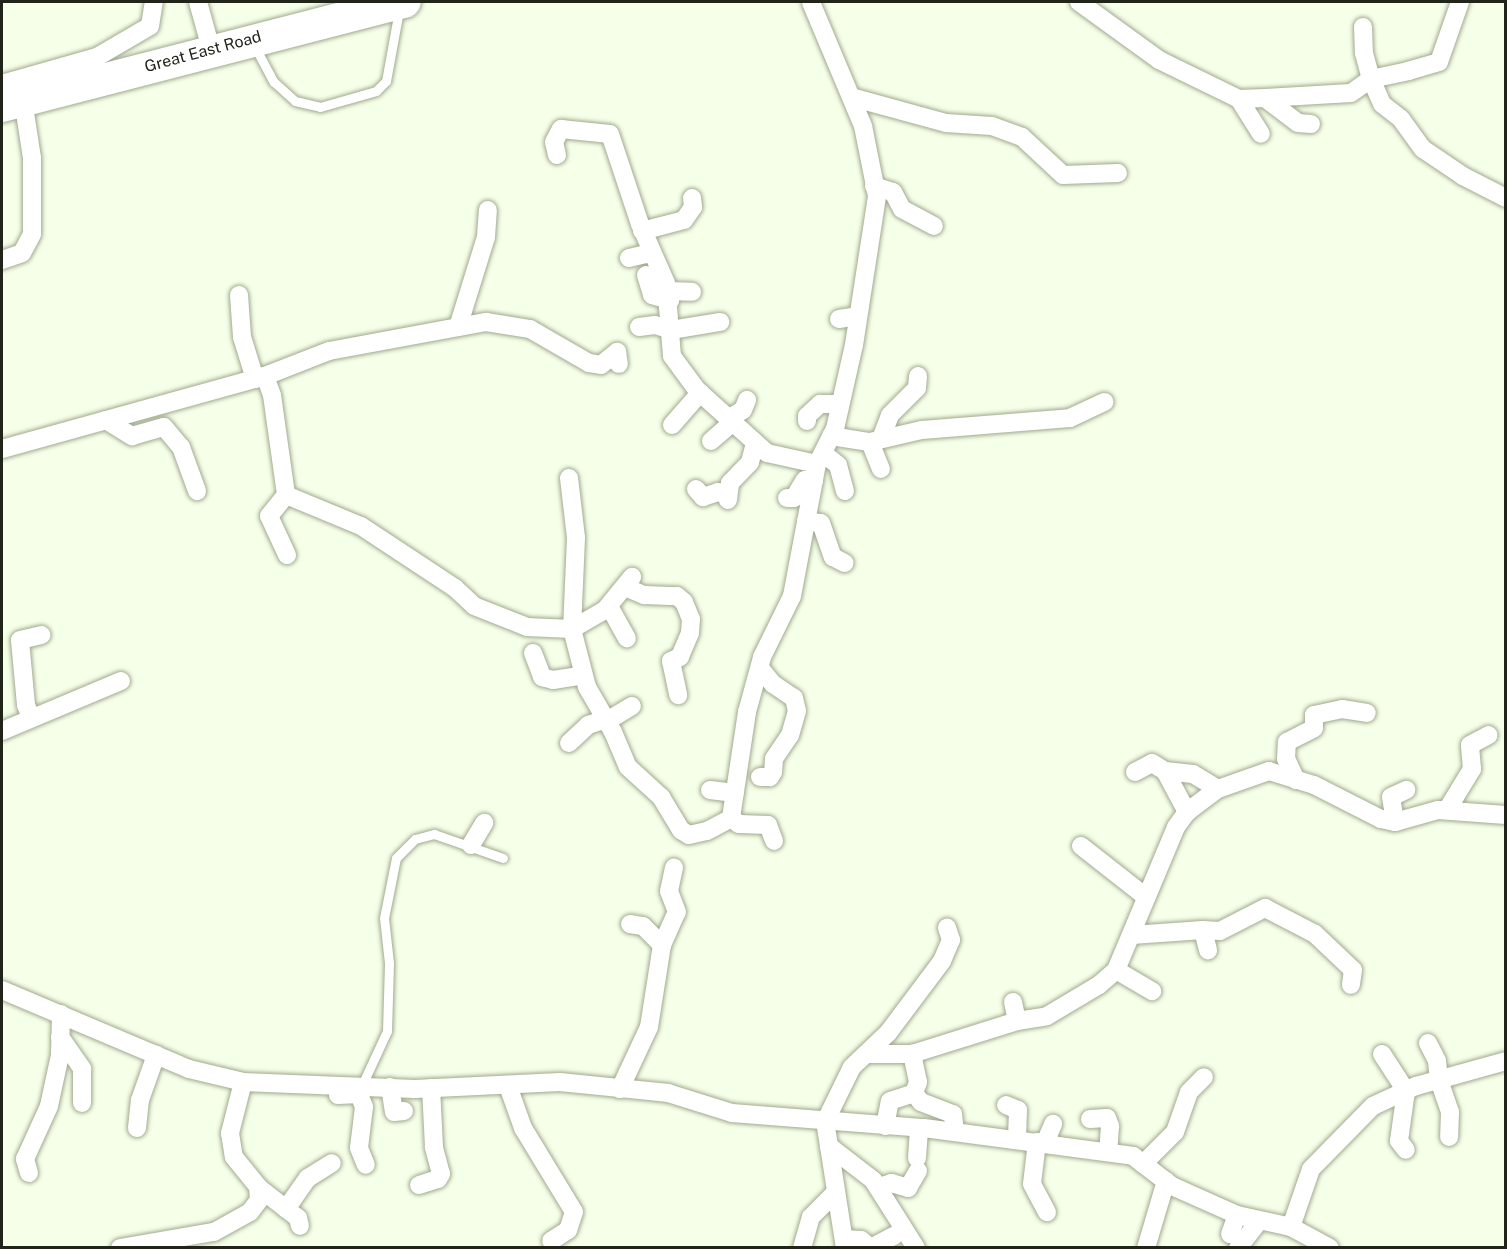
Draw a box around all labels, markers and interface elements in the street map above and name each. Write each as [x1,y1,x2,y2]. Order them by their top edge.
street label: Great East Road [143,27,263,77]

